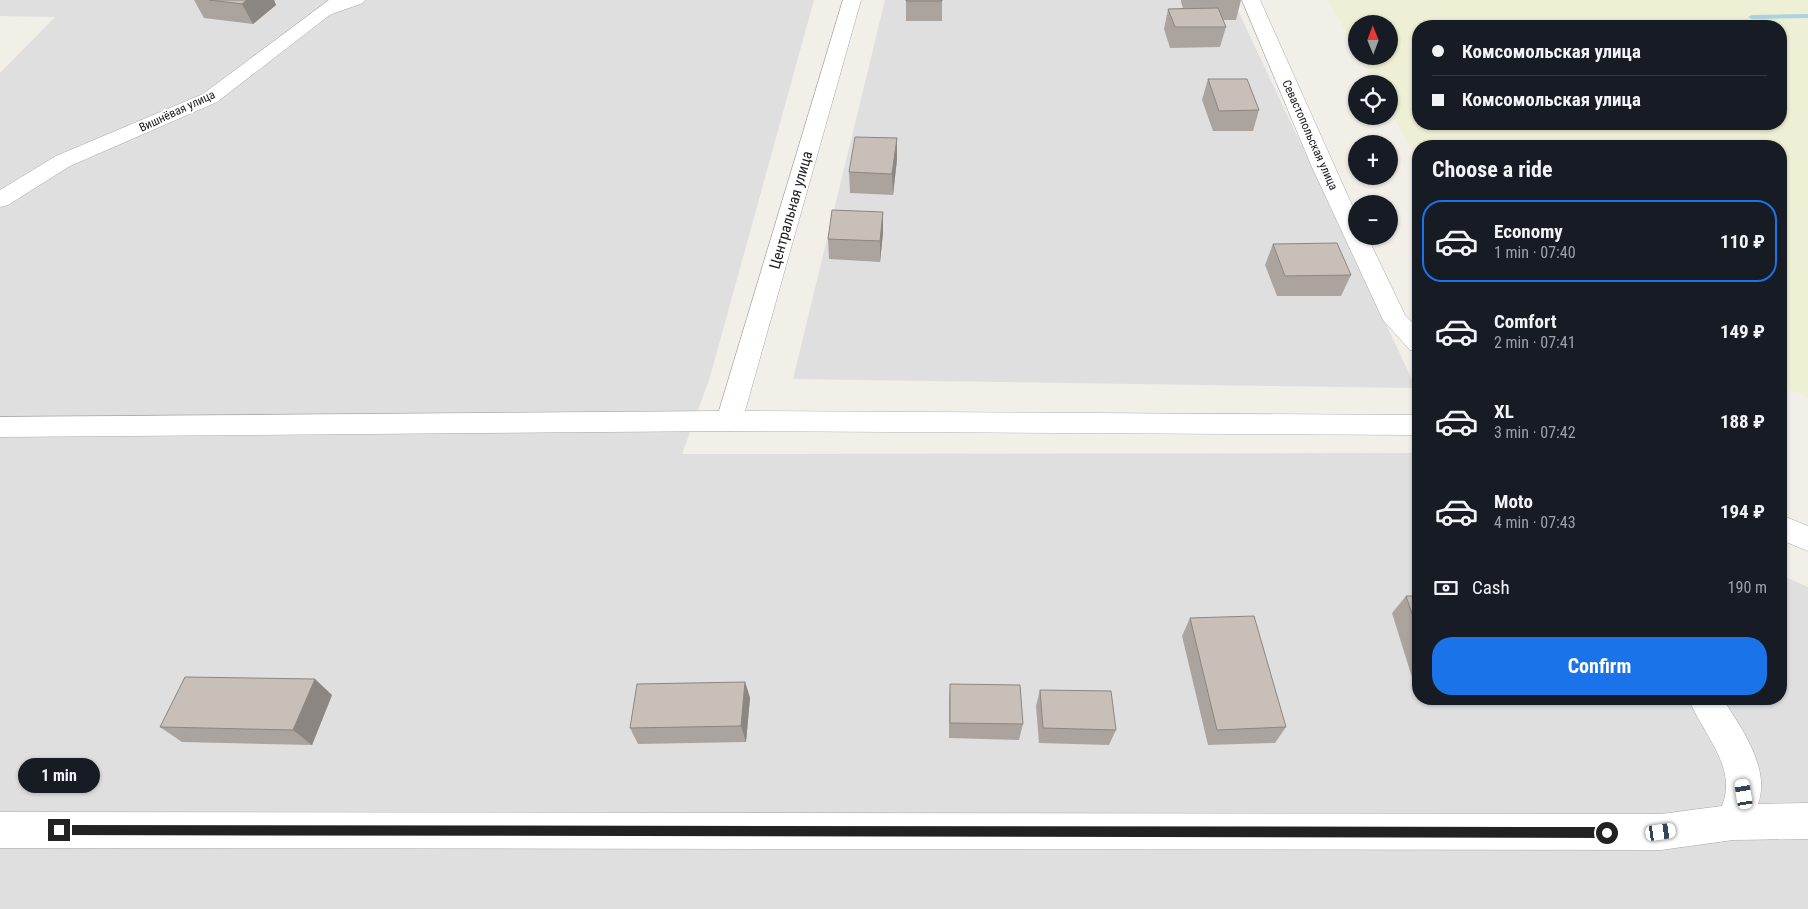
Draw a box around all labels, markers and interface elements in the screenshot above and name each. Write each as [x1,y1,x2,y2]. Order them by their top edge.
north arrow [1348,15,1398,65]
map controls [1348,15,1398,245]
text: Комсомольская улица [1462,40,1641,63]
button: locate [1348,75,1398,125]
street label: Севастопольская улица [1279,78,1341,193]
street label: Вишнёвая улица [137,87,217,135]
text: Комсомольская улица [1462,88,1641,111]
button: + [1348,135,1398,185]
street label: Центральная улица [766,149,816,271]
text: Choose a ride [1432,157,1553,182]
button: − [1348,195,1398,245]
icon: car [1434,219,1479,264]
text: Economy [1494,220,1563,243]
text: 110 ₽ [1720,230,1765,253]
text: 1 min · 07:40 [1494,243,1576,262]
icon: car [1434,309,1479,354]
text: Comfort [1494,310,1557,333]
text: 149 ₽ [1720,320,1765,343]
text: 2 min · 07:41 [1494,333,1576,352]
icon: car [1434,399,1479,444]
text: XL [1494,400,1514,423]
text: 188 ₽ [1720,410,1765,433]
text: 3 min · 07:42 [1494,423,1576,442]
icon: car [1434,489,1479,534]
text: Moto [1494,490,1533,513]
text: 194 ₽ [1720,500,1765,523]
text: 4 min · 07:43 [1494,513,1576,532]
icon: cash [1432,574,1460,602]
text: Cash [1472,576,1510,599]
text: 190 m [1728,578,1767,597]
button: Confirm [1432,637,1767,695]
callout: 1 min [18,758,100,792]
text: 1 min [41,766,77,785]
car [1734,778,1753,810]
route end [48,819,70,841]
route start [1596,822,1618,844]
car [1645,822,1676,842]

